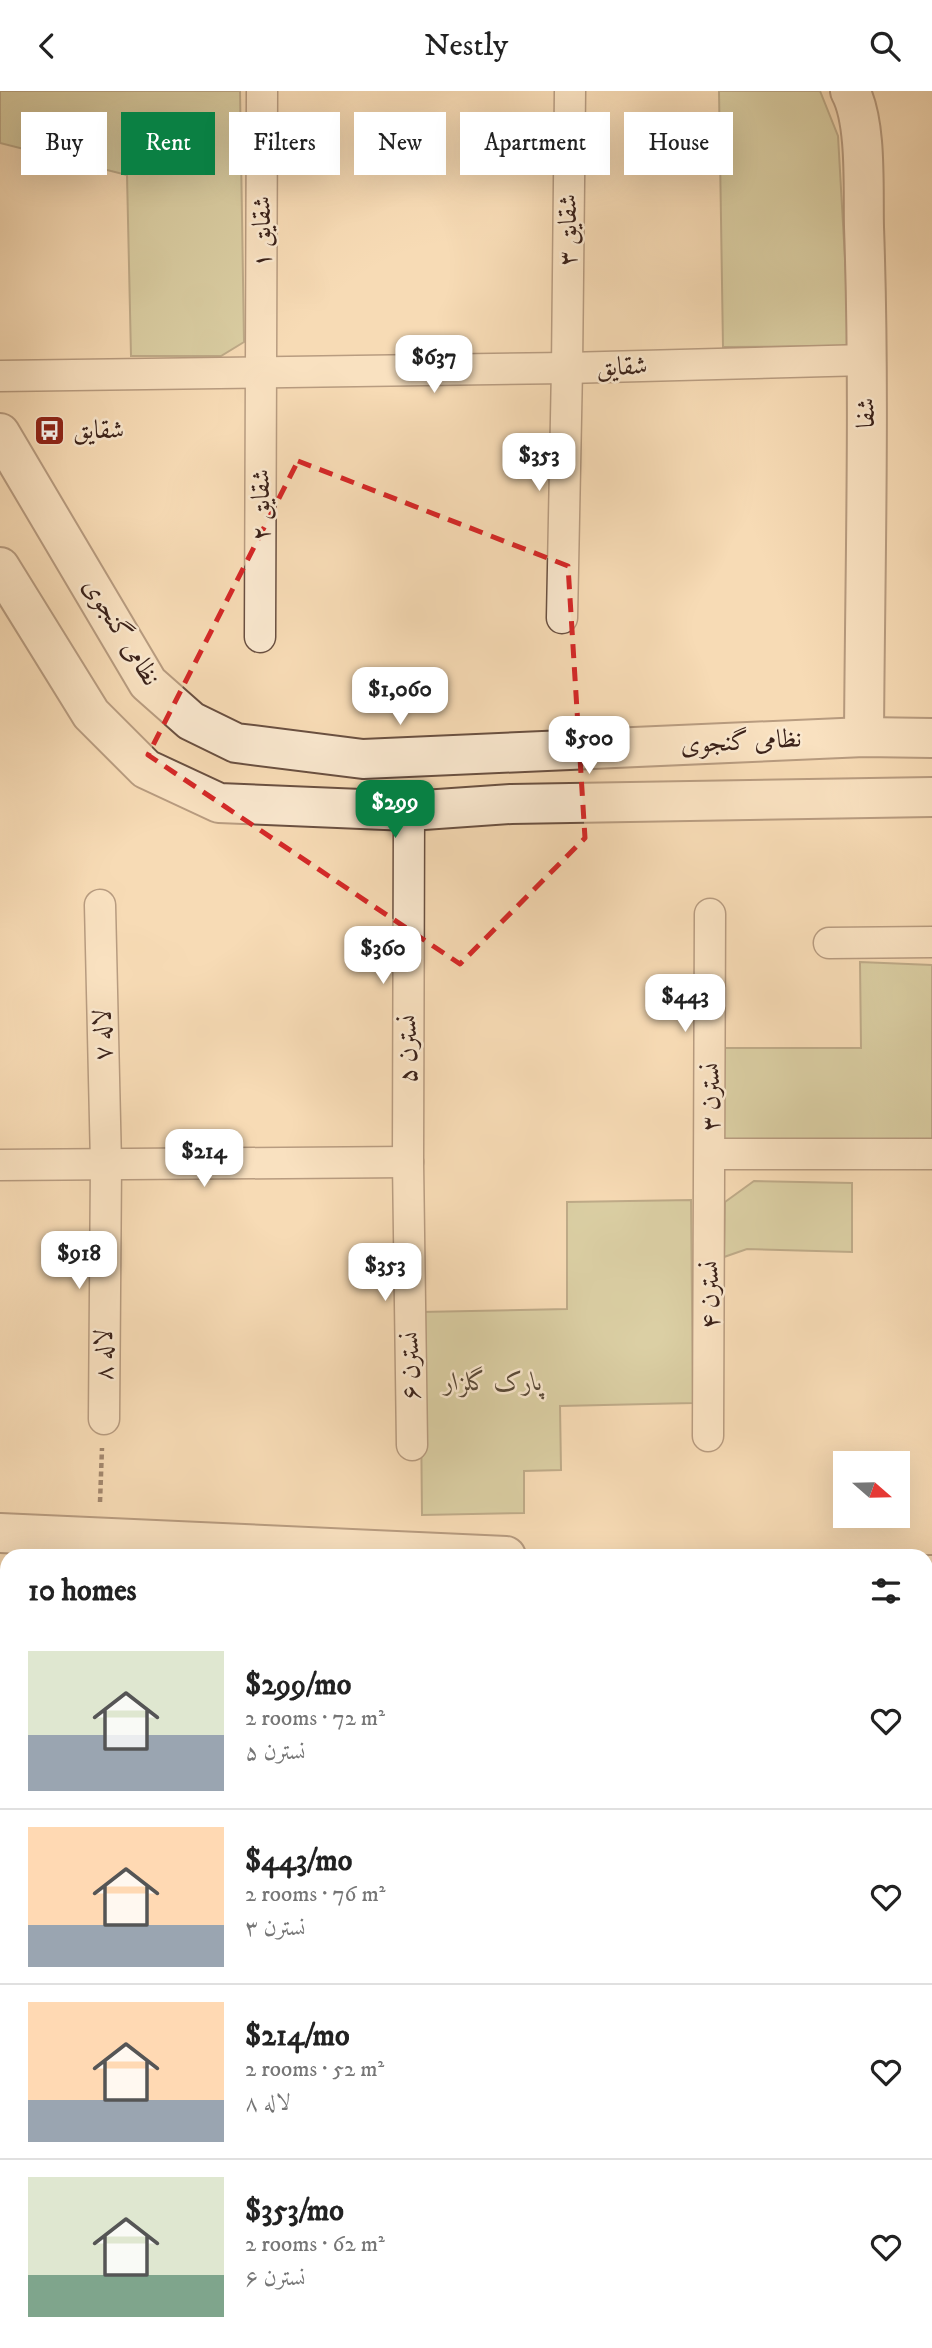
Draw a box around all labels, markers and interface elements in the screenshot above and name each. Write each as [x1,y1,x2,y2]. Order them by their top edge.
text: Nestly [424,26,508,66]
icon: back [28,27,66,65]
icon: search [866,27,904,65]
chip: Buy [21,112,107,175]
chip: Rent [121,112,215,175]
chip: Filters [229,112,340,175]
chip: New [354,112,446,175]
chip: Apartment [460,112,610,175]
chip: House [624,112,733,175]
street label: شقایق ۳ [552,194,585,266]
street label: شقایق ۱ [246,196,279,268]
pin: $637 [393,335,475,395]
text: $637 [411,343,457,372]
street label: شقایق [596,350,648,384]
street label: شفا [850,398,883,428]
bus stop icon: شقایق [33,413,67,447]
place label: شقایق [73,414,124,447]
pin: $353 [498,433,580,493]
text: $353 [518,441,560,470]
street label: شقایق ۲ [245,469,278,541]
street label: نظامی گنجوی [75,572,167,692]
pin: $1,060 [343,667,457,727]
text: $1,060 [368,675,432,704]
pin: $500 [548,717,630,776]
street label: نظامی گنجوی [680,722,802,762]
text: $500 [565,724,613,753]
pin: $299 [354,781,436,840]
text: $299 [372,788,418,817]
pin: $360 [342,927,424,986]
text: $360 [360,934,406,963]
pin: $443 [644,975,726,1034]
text: $443 [661,982,709,1011]
street label: لاله ۷ [86,1009,120,1061]
street label: نسترن ۵ [392,1015,425,1083]
street label: نسترن ۳ [695,1063,728,1131]
pin: $214 [163,1129,245,1189]
text: $214 [181,1137,227,1166]
pin: $918 [38,1231,120,1291]
text: $918 [57,1239,101,1268]
pin: $353 [344,1243,426,1303]
text: $353 [364,1251,406,1280]
street label: نسترن ۴ [694,1261,727,1329]
street label: لاله ۸ [88,1329,121,1381]
street label: نسترن ۶ [394,1331,428,1401]
park label: پارک گلزار [441,1366,545,1400]
north arrow [833,1451,910,1528]
map controls [833,1451,910,1528]
icon: filters [867,1572,905,1610]
text: 10 homes [28,1573,137,1610]
text: $299/mo [245,1667,351,1704]
icon: home [84,1679,168,1763]
icon: heart [867,1702,905,1740]
text: 2 rooms · 72 m² [245,1704,385,1733]
text: نسترن ۵ [245,1738,306,1767]
text: $443/mo [245,1843,352,1880]
icon: home [84,1855,168,1939]
icon: heart [867,1878,905,1916]
text: 2 rooms · 76 m² [245,1880,385,1909]
text: نسترن ۳ [245,1914,306,1943]
text: $214/mo [245,2018,350,2055]
icon: home [84,2030,168,2114]
icon: heart [867,2053,905,2091]
text: 2 rooms · 52 m² [245,2055,384,2084]
text: لاله ۸ [245,2089,291,2118]
text: $353/mo [245,2193,344,2230]
icon: home [84,2205,168,2289]
icon: heart [867,2228,905,2266]
text: 2 rooms · 62 m² [245,2230,385,2259]
text: نسترن ۶ [245,2264,306,2293]

